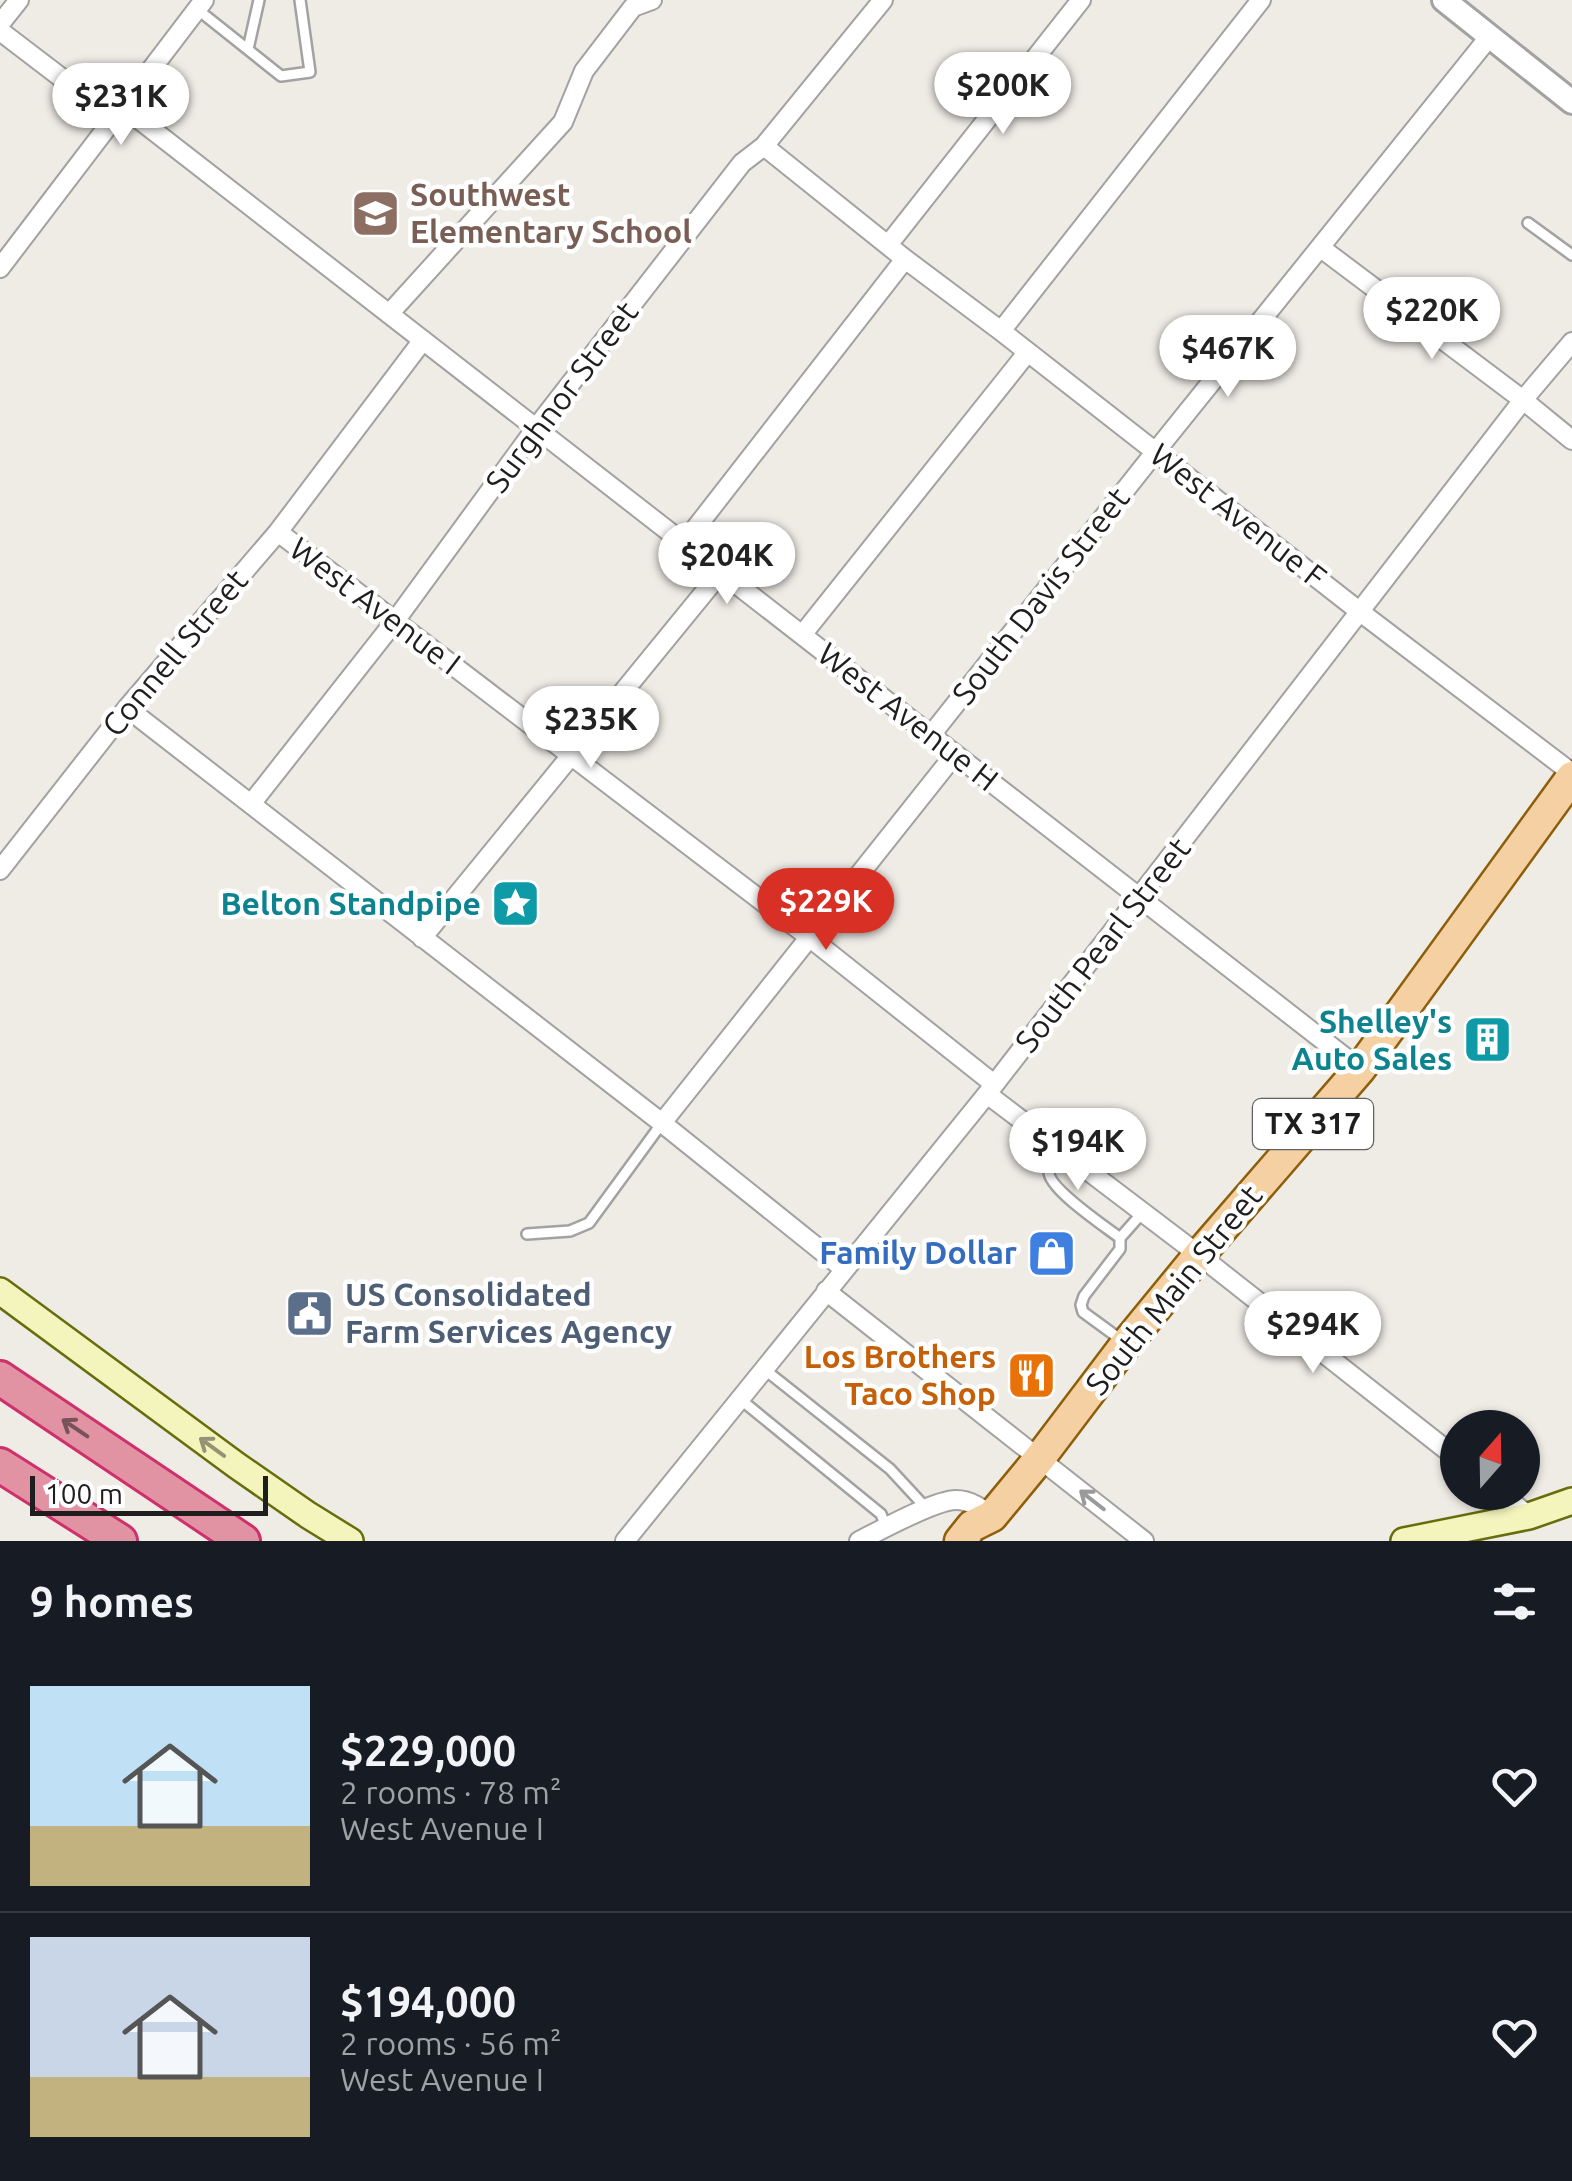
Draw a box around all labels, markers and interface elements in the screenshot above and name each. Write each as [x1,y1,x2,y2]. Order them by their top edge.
pin: $200K [933,52,1073,137]
pin: $231K [51,63,191,148]
text: $200K [956,66,1050,102]
text: $231K [74,77,168,113]
place label: Southwest Elementary School [410,176,692,249]
school or university icon: Southwest Elementary School [349,187,401,239]
pin: $220K [1362,277,1502,362]
text: $220K [1385,291,1479,327]
street label: Surghnor Street [478,294,645,499]
pin: $467K [1158,315,1298,400]
text: $467K [1181,329,1275,365]
street label: West Avenue F [1144,436,1333,595]
street label: South Davis Street [944,480,1136,711]
pin: $204K [657,522,797,607]
street label: West Avenue I [283,529,468,681]
text: $204K [680,536,774,572]
street label: Connell Street [94,562,254,743]
street label: West Avenue H [812,635,1006,798]
pin: $235K [521,686,661,771]
text: $235K [544,700,638,736]
street label: South Pearl Street [1007,830,1197,1059]
pin: $229K [756,868,896,953]
place icon: Belton Standpipe [490,878,542,930]
text: $229K [779,882,873,918]
place label: Belton Standpipe [220,885,481,921]
place label: Shelley's Auto Sales [1292,1003,1452,1076]
building icon: Shelley's Auto Sales [1461,1014,1513,1066]
road number: TX 317 [1253,1099,1373,1149]
pin: $194K [1008,1108,1148,1193]
text: $194K [1031,1122,1125,1158]
street label: South Main Street [1078,1177,1269,1401]
shop icon: Family Dollar [1026,1227,1078,1279]
place label: Family Dollar [819,1234,1017,1270]
place label: US Consolidated Farm Services Agency [345,1276,672,1349]
public building icon: US Consolidated Farm Services Agency [284,1287,336,1339]
pin: $294K [1243,1291,1383,1376]
text: $294K [1266,1305,1360,1341]
place label: Los Brothers Taco Shop [804,1338,996,1411]
restaurant icon: Los Brothers Taco Shop [1005,1349,1057,1401]
north arrow [1440,1410,1540,1510]
map controls [1440,1410,1540,1510]
one-way arrow [61,1418,89,1439]
one-way arrow [199,1437,226,1458]
scale bar [30,1471,268,1516]
text: 100 m [45,1478,123,1509]
one-way arrow [1079,1489,1105,1511]
icon: filters [1487,1574,1542,1629]
text: 9 homes [30,1578,194,1625]
icon: home [110,1726,230,1846]
text: $229,000 [340,1727,516,1774]
icon: heart [1487,1759,1542,1814]
text: 2 rooms · 78 m² [340,1774,561,1810]
text: West Avenue I [340,1810,544,1846]
icon: home [110,1977,230,2097]
text: $194,000 [340,1978,516,2025]
icon: heart [1487,2010,1542,2065]
text: 2 rooms · 56 m² [340,2025,561,2061]
text: West Avenue I [340,2061,544,2097]

